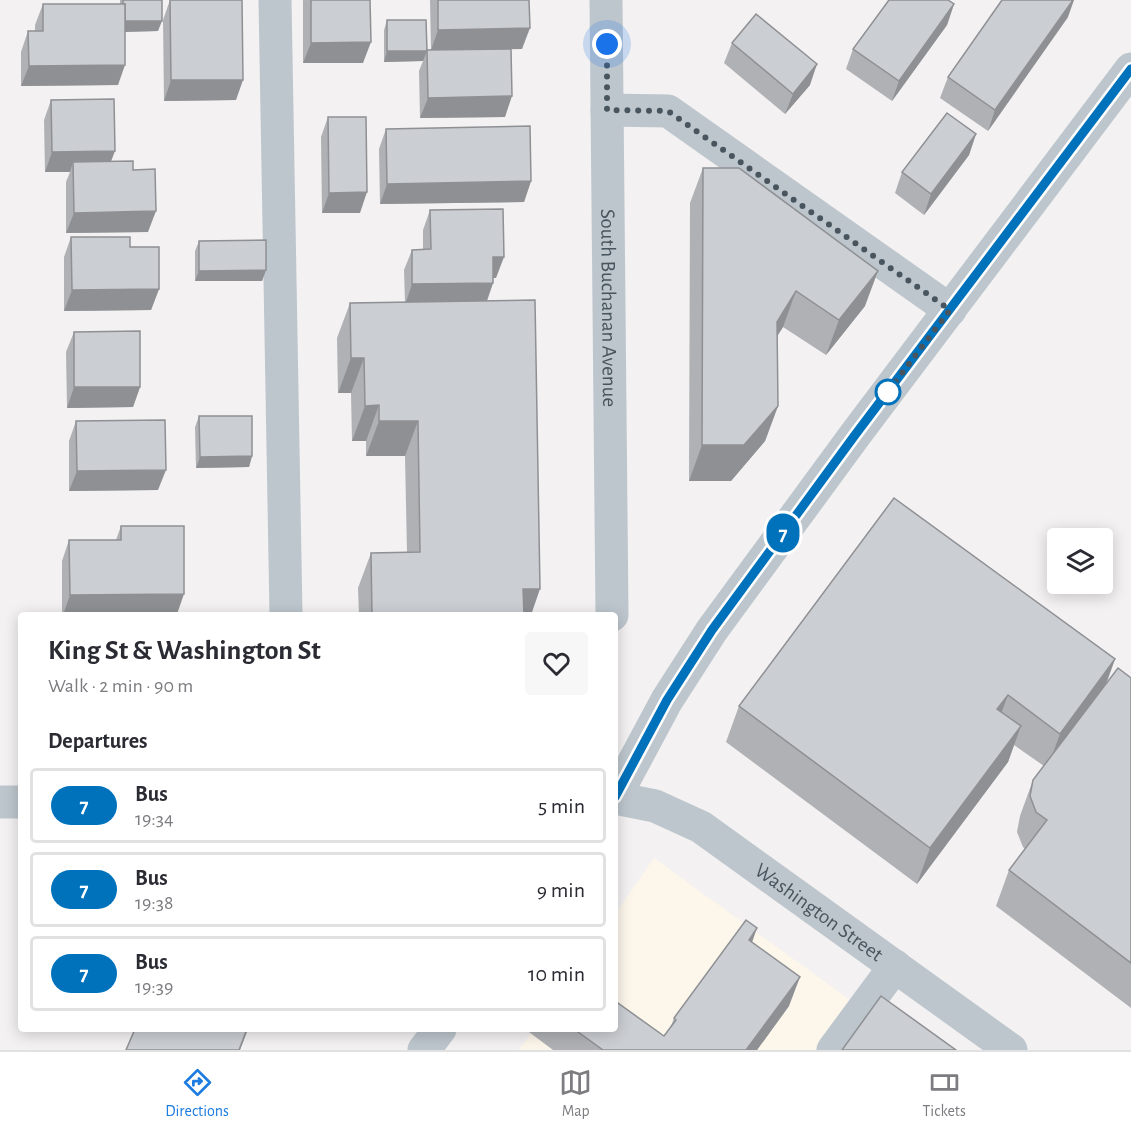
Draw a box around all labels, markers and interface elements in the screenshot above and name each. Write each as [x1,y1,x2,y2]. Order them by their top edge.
your location [592,29,622,59]
street label: South Buchanan Avenue [598,209,620,407]
unlabelled marker [875,379,901,405]
line badge: 7 [764,514,802,552]
text: 7 [778,523,788,544]
map controls [1047,528,1113,594]
button: layers [1047,528,1113,594]
button: heart [525,632,588,695]
text: King St & Washington St [48,637,321,665]
text: Walk · 2 min · 90 m [48,676,193,696]
text: Departures [48,730,148,752]
text: Bus [135,783,168,805]
text: 7 [79,795,89,816]
text: 5 min [538,795,585,817]
text: 19:34 [135,809,174,829]
street label: Washington Street [751,859,887,965]
text: Bus [135,867,168,889]
text: 7 [79,879,89,900]
text: 9 min [537,879,585,901]
text: 19:38 [135,893,174,913]
text: Bus [135,951,168,973]
text: 7 [79,963,89,984]
text: 10 min [528,963,585,985]
text: 19:39 [135,977,174,997]
tab: Directions [165,1066,229,1121]
tab: Map [559,1066,592,1121]
tab: Tickets [923,1066,966,1121]

